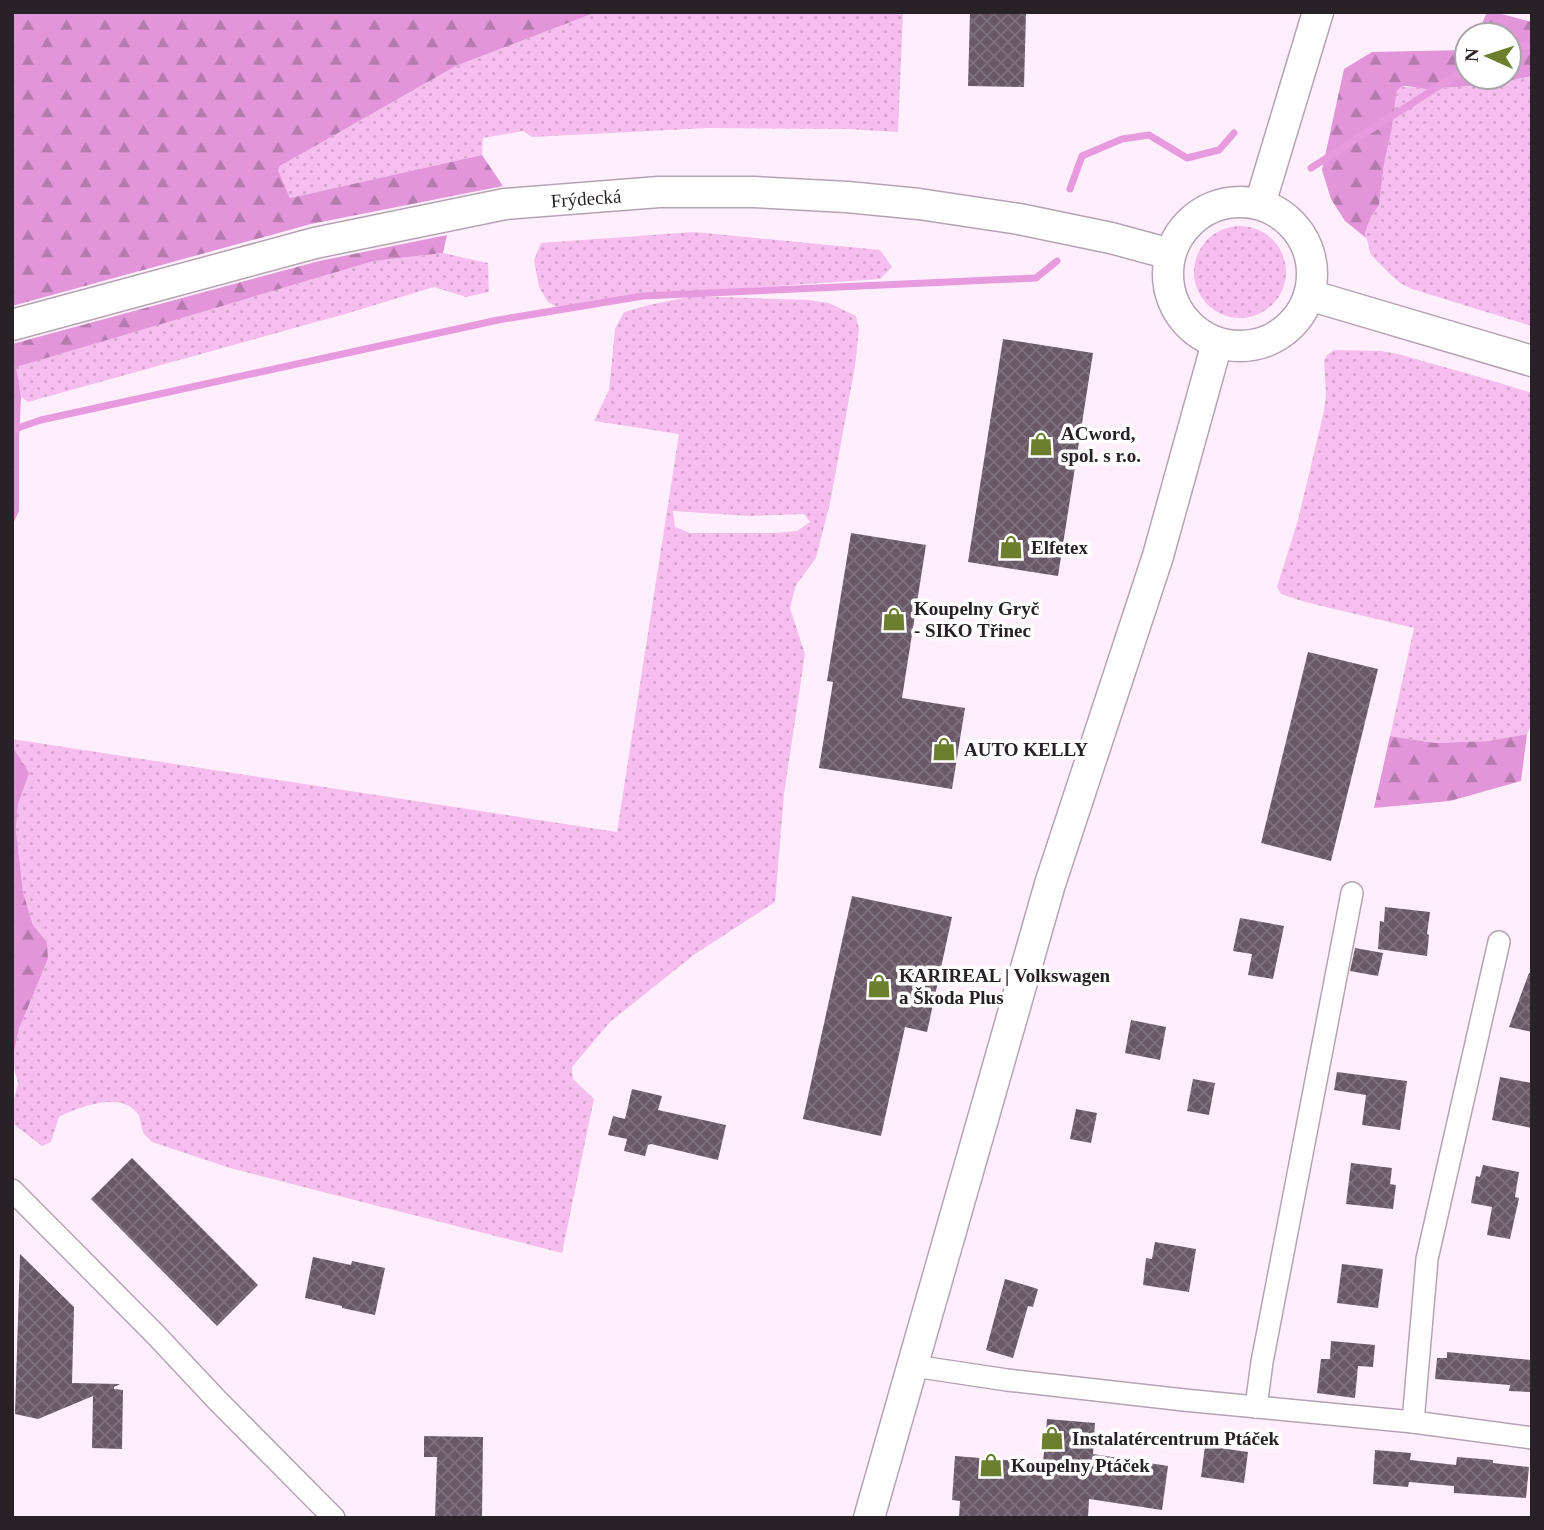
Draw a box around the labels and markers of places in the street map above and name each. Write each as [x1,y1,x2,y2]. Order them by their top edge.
place label: ACword, spol. s r.o. [1061,423,1141,466]
shop icon: ACword, spol. s r.o. [1027,430,1055,458]
shop icon: Elfetex [997,533,1025,561]
place label: Elfetex [1031,537,1088,558]
place label: Koupelny Gryč - SIKO Třinec [914,598,1039,641]
shop icon: Koupelny Gryč - SIKO Třinec [880,605,908,633]
shop icon: AUTO KELLY [930,735,958,763]
place label: AUTO KELLY [964,739,1088,760]
place label: KARIREAL | Volkswagen a Škoda Plus [899,965,1111,1008]
shop icon: KARIREAL | Volkswagen a Škoda Plus [865,972,893,1000]
shop icon: Instalatércentrum Ptáček [1038,1424,1066,1452]
place label: Instalatércentrum Ptáček [1072,1428,1279,1449]
shop icon: Koupelny Ptáček [977,1451,1005,1479]
place label: Koupelny Ptáček [1011,1455,1150,1476]

